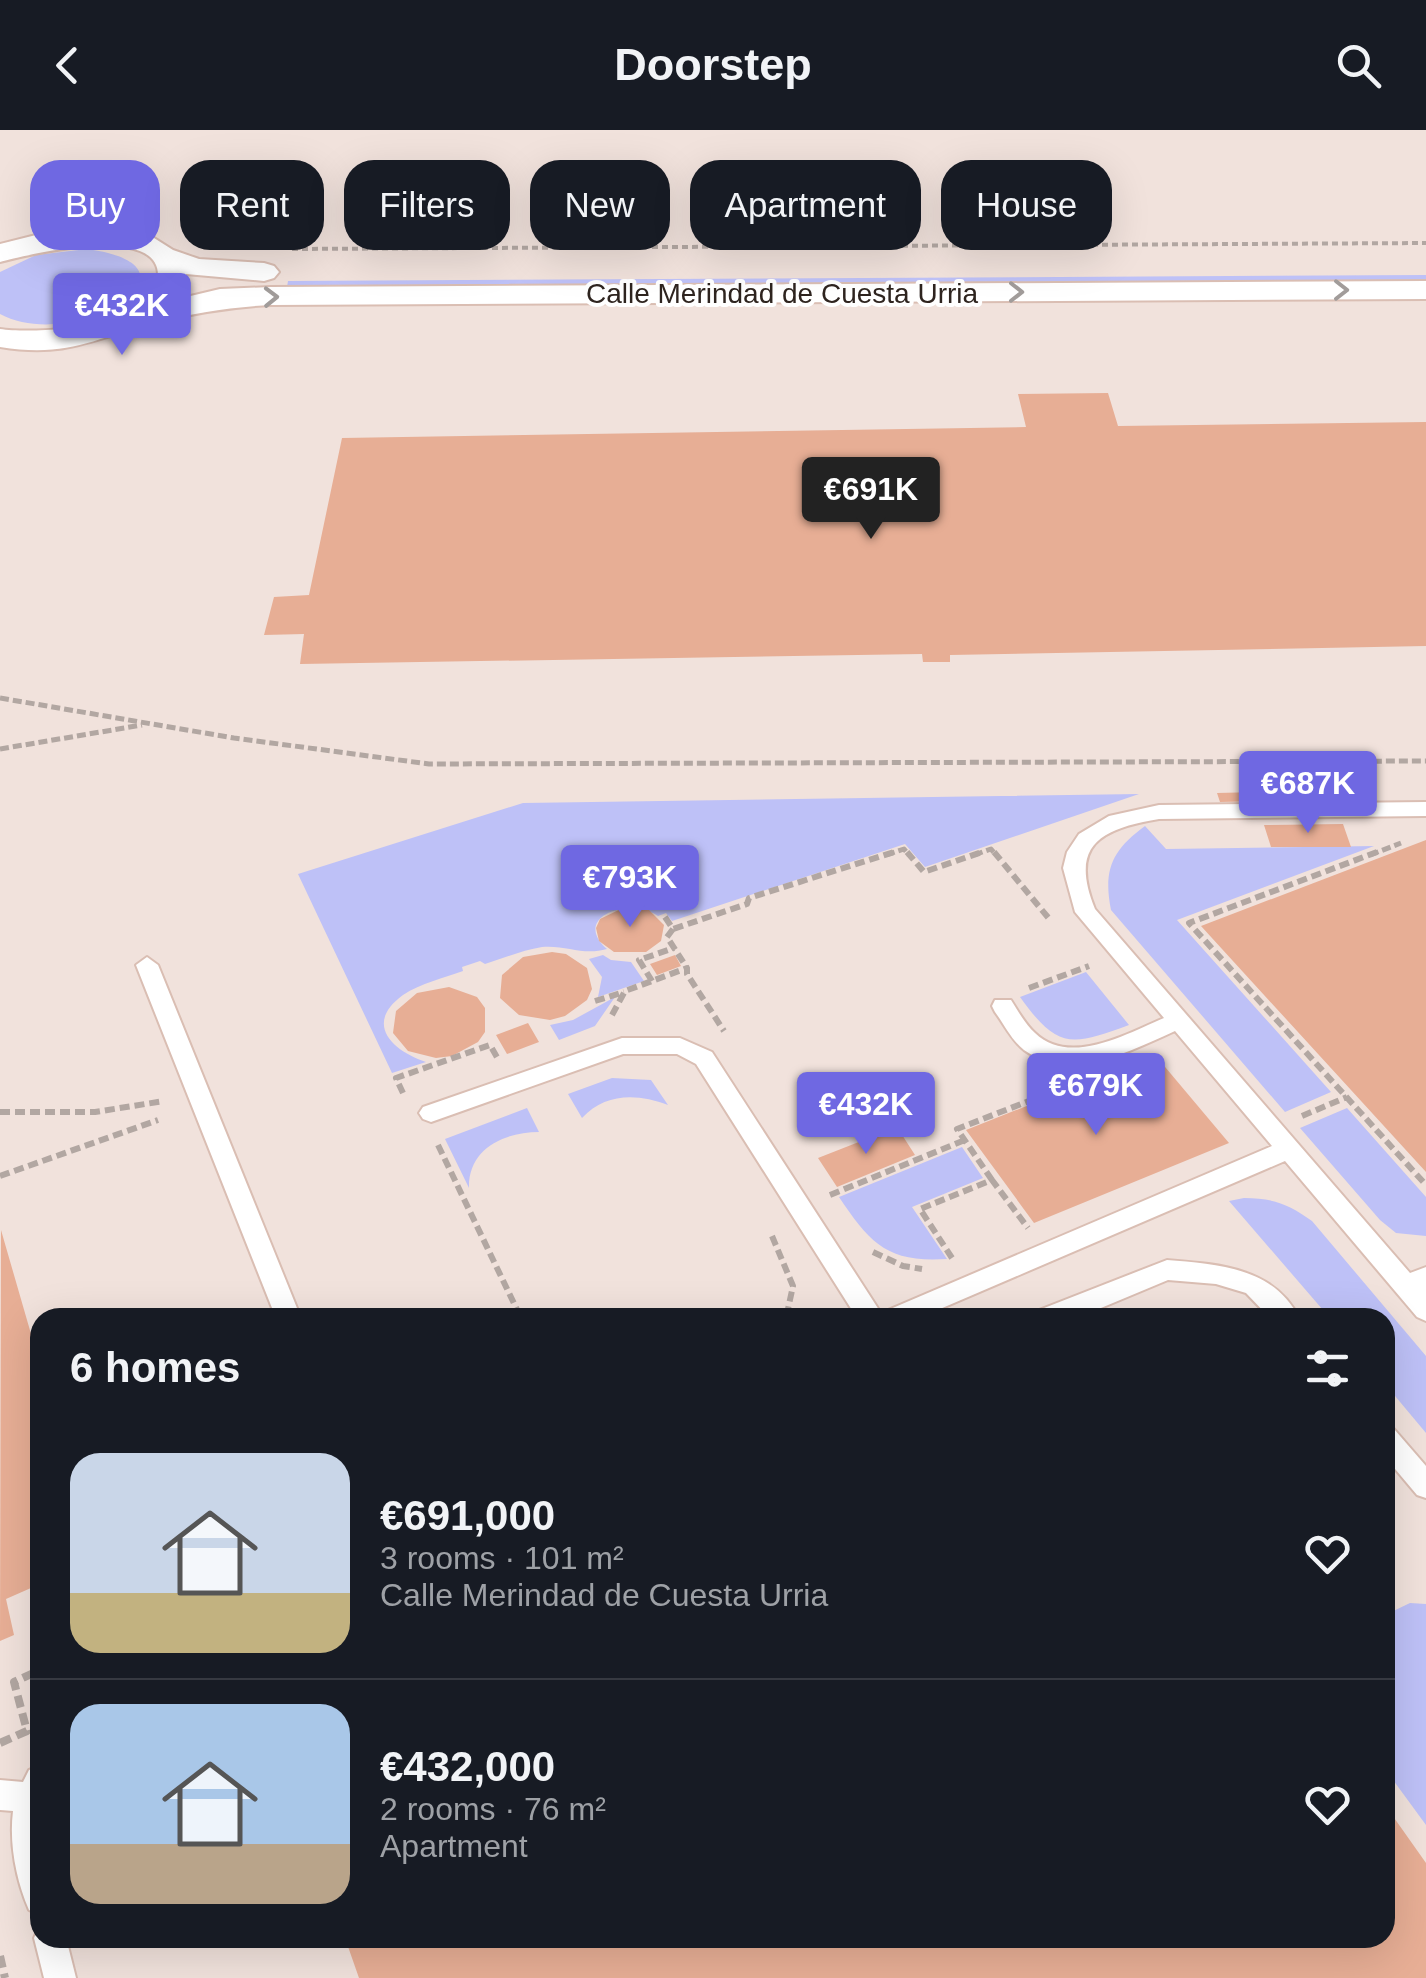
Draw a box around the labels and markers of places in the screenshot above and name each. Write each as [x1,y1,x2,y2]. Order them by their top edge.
pin: €432K [52,273,192,358]
pin: €691K [801,457,941,542]
pin: €687K [1238,751,1378,836]
pin: €793K [560,845,700,930]
pin: €679K [1026,1053,1166,1138]
pin: €432K [796,1072,936,1157]

